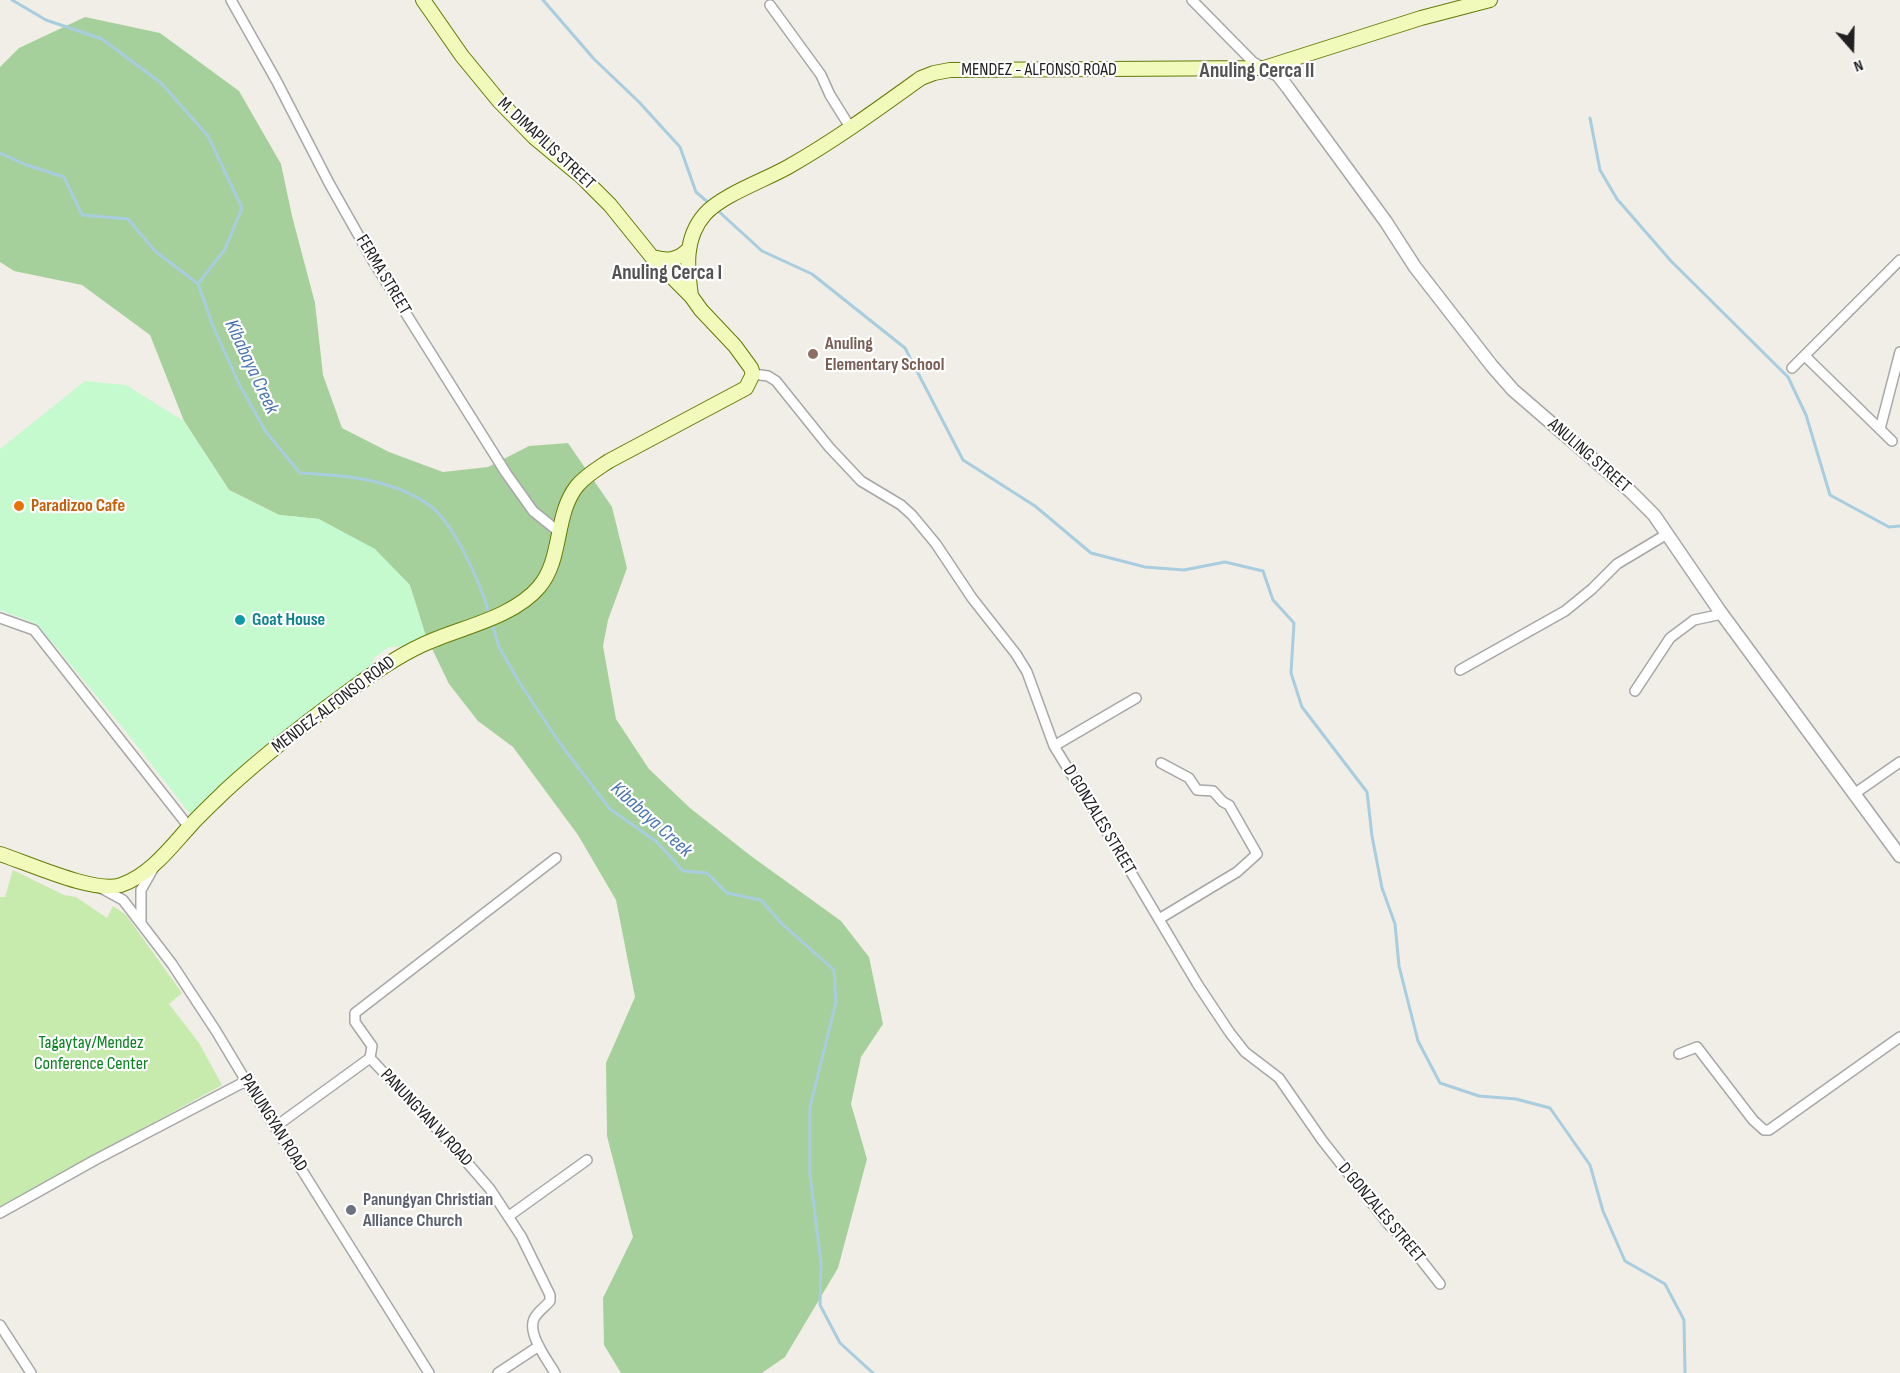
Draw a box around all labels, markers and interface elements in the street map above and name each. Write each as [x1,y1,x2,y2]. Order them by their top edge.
north arrow [1822,18,1882,78]
text: N [1851,55,1866,76]
street label: MENDEZ - ALFONSO ROAD [961,59,1117,81]
district label: Anuling Cerca II [1200,59,1314,85]
street label: M. DIMAPILIS STREET [493,93,599,195]
street label: FERMA STREET [351,231,415,319]
district label: Anuling Cerca I [612,261,722,287]
water label: Kibabaya Creek [219,316,283,418]
place label: Anuling Elementary School [825,333,944,376]
marker: Anuling Elementary School [806,347,820,361]
street label: ANULING STREET [1543,414,1635,498]
place label: Paradizoo Cafe [31,495,125,517]
marker: Paradizoo Cafe [12,499,26,513]
place label: Goat House [252,609,325,631]
marker: Goat House [233,613,247,627]
street label: MENDEZ-ALFONSO ROAD [268,652,400,758]
street label: D GONZALES STREET [1058,761,1140,879]
water label: Kibabaya Creek [605,777,697,863]
park label: Tagaytay/Mendez Conference Center [34,1032,148,1074]
street label: PANUNGYAN W ROAD [375,1065,477,1171]
street label: PANUNGYAN ROAD [234,1070,312,1176]
street label: D GONZALES STREET [1333,1159,1429,1267]
place label: Panungyan Christian Alliance Church [363,1189,493,1232]
marker: Panungyan Christian Alliance Church [344,1203,358,1217]

